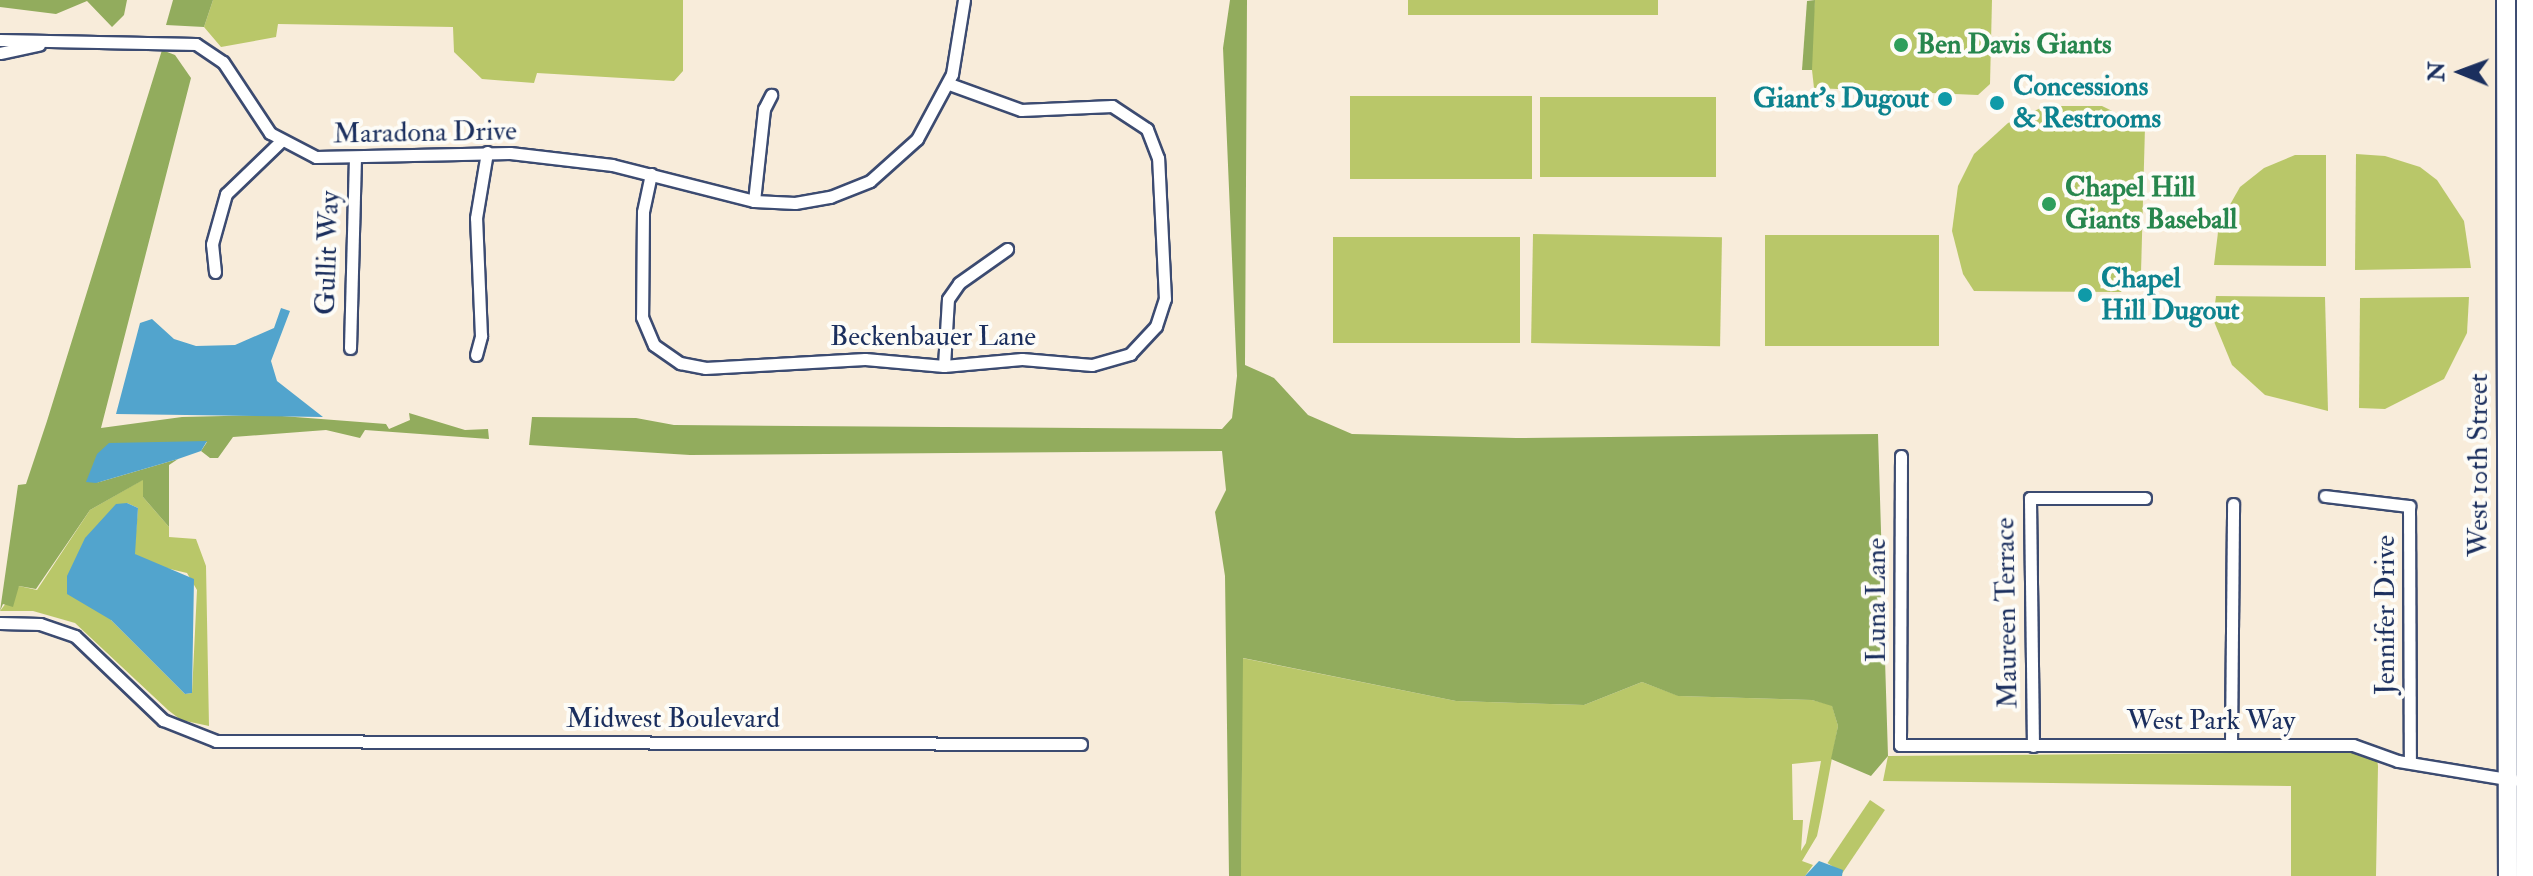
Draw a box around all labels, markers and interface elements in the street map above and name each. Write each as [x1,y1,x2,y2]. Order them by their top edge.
place label: Ben Davis Giants [1917,28,2112,62]
north arrow [2421,32,2501,112]
marker: Ben Davis Giants [1892,36,1910,54]
text: N [2423,61,2451,82]
place label: Concessions & Restrooms [2013,70,2161,136]
place label: Giant's Dugout [1753,82,1929,116]
marker: Giant's Dugout [1936,90,1954,108]
marker: Concessions & Restrooms [1988,94,2006,112]
street label: Maradona Drive [333,115,517,151]
place label: Chapel Hill Giants Baseball [2065,171,2237,237]
street label: Gullit Way [309,190,347,316]
marker: Chapel Hill Giants Baseball [2040,195,2058,213]
place label: Chapel Hill Dugout [2101,262,2240,328]
marker: Chapel Hill Dugout [2076,286,2094,304]
street label: Beckenbauer Lane [830,320,1036,354]
street label: West 10th Street [2462,373,2496,557]
street label: Maureen Terrace [1989,517,2025,709]
street label: Jennifer Drive [2369,535,2403,695]
street label: Luna Lane [1860,538,1894,662]
street label: Midwest Boulevard [566,702,780,736]
street label: West Park Way [2127,704,2295,738]

